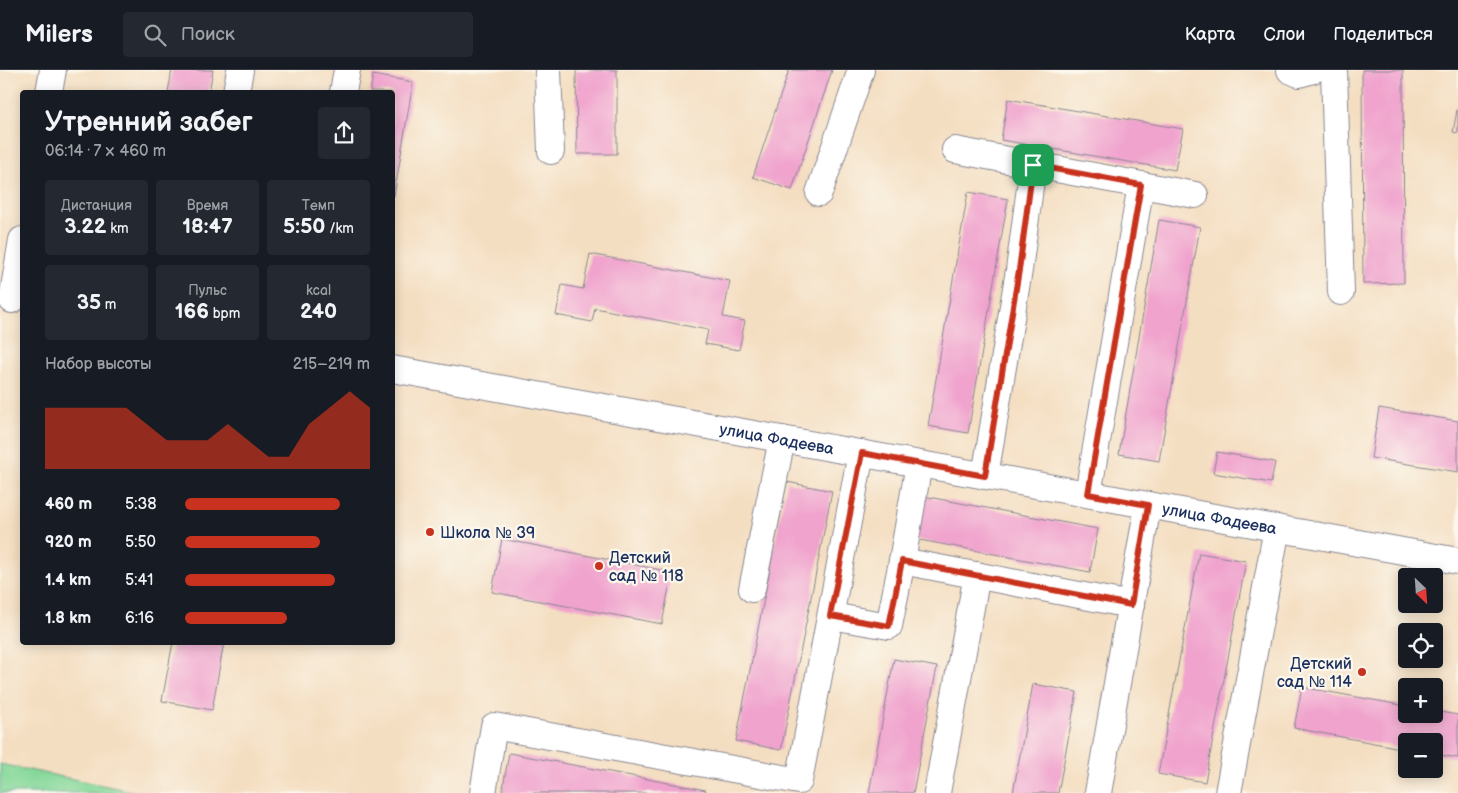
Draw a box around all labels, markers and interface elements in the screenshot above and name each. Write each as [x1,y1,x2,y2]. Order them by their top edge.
search box [123,12,473,57]
text: Milers [25,20,93,49]
icon: search [141,21,169,49]
text: Поиск [181,23,235,46]
text: Карта [1185,24,1235,45]
text: Слои [1263,24,1305,45]
text: Поделиться [1333,24,1433,45]
text: Утренний забег [45,106,253,139]
button: share [318,107,370,159]
text: 06:14 · 7 × 460 m [45,142,166,161]
pin [1012,144,1054,186]
icon: arrive [1019,151,1047,179]
text: Дистанция [61,197,132,214]
text: Время [187,197,228,214]
text: Темп [302,197,335,214]
text: 3.22 [64,214,106,239]
text: 18:47 [182,214,233,239]
text: 5:50 [283,214,325,239]
text: km [106,220,129,237]
text: /km [325,220,354,237]
text: Пульс [188,282,227,299]
text: kcal [306,282,331,299]
text: 35 [77,290,101,315]
text: m [101,296,116,313]
text: 166 [175,299,209,324]
text: 240 [300,299,337,324]
text: bpm [209,305,240,322]
text: Набор высоты [45,355,152,374]
text: 215–219 m [293,355,370,374]
street label: улица Фадеева [718,420,836,460]
text: 460 m [45,495,92,514]
text: 5:38 [125,495,157,514]
street label: улица Фадеева [1161,500,1279,539]
place label: Школа № 39 [440,524,535,543]
marker: Школа № 39 [424,526,436,538]
text: 920 m [45,533,92,552]
text: 5:50 [125,533,156,552]
place label: Детский сад № 118 [609,549,684,586]
marker: Детский сад № 118 [593,560,605,572]
north arrow [1398,568,1442,612]
map controls [1398,568,1443,778]
text: 1.4 km [45,571,91,590]
text: 5:41 [125,571,153,590]
text: 1.8 km [45,609,91,628]
text: 6:16 [125,609,154,628]
button: locate [1398,623,1443,668]
place label: Детский сад № 114 [1277,655,1352,692]
marker: Детский сад № 114 [1356,666,1368,678]
button: + [1398,678,1443,723]
button: − [1398,733,1443,778]

